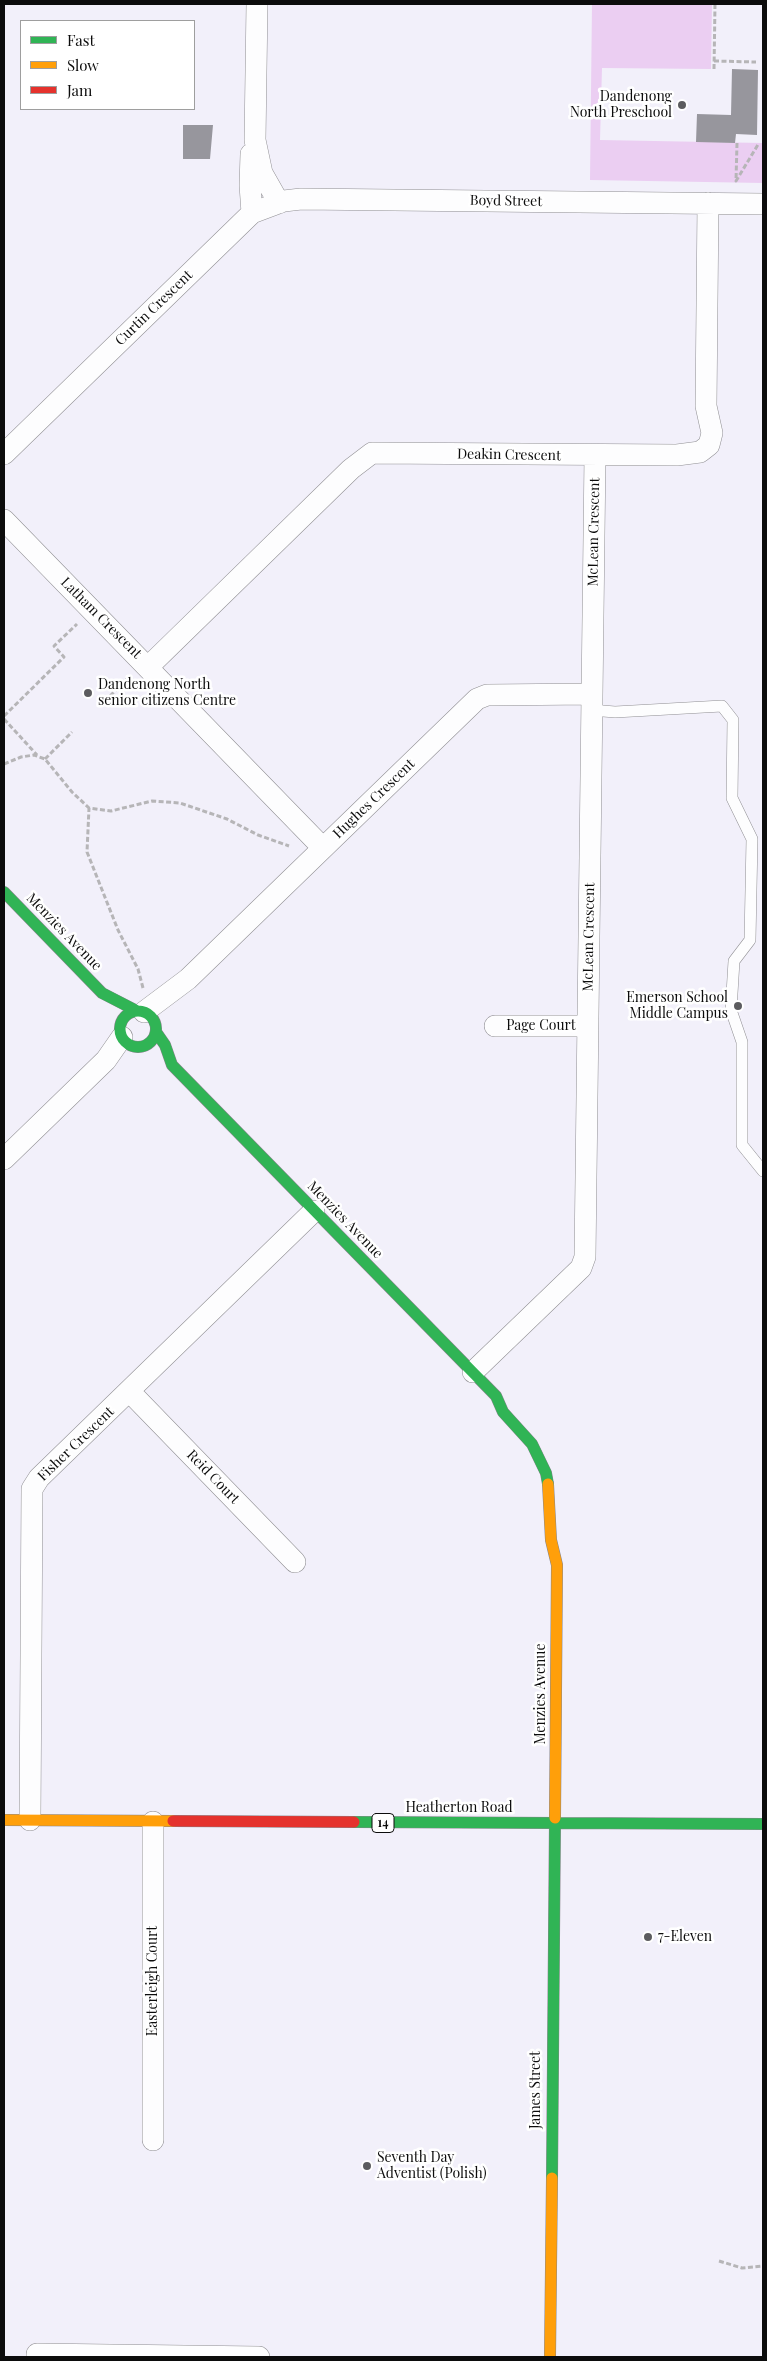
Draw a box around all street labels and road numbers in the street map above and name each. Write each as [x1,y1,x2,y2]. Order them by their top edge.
street label: Boyd Street [470,192,542,210]
street label: Curtin Crescent [112,267,196,349]
street label: Deakin Crescent [457,446,561,464]
street label: McLean Crescent [585,477,603,587]
street label: Latham Crescent [57,574,145,662]
street label: Hughes Crescent [330,756,418,842]
street label: McLean Crescent [580,882,598,992]
street label: Menzies Avenue [23,890,105,974]
street label: Page Court [506,1018,576,1034]
street label: Menzies Avenue [304,1178,386,1262]
street label: Fisher Crescent [34,1403,118,1485]
street label: Reid Court [183,1447,243,1507]
street label: Menzies Avenue [533,1643,549,1745]
street label: Heatherton Road [405,1800,513,1816]
road number: 14 [372,1814,394,1832]
street label: Easterleigh Court [145,1926,161,2036]
street label: James Street [528,2051,544,2129]

